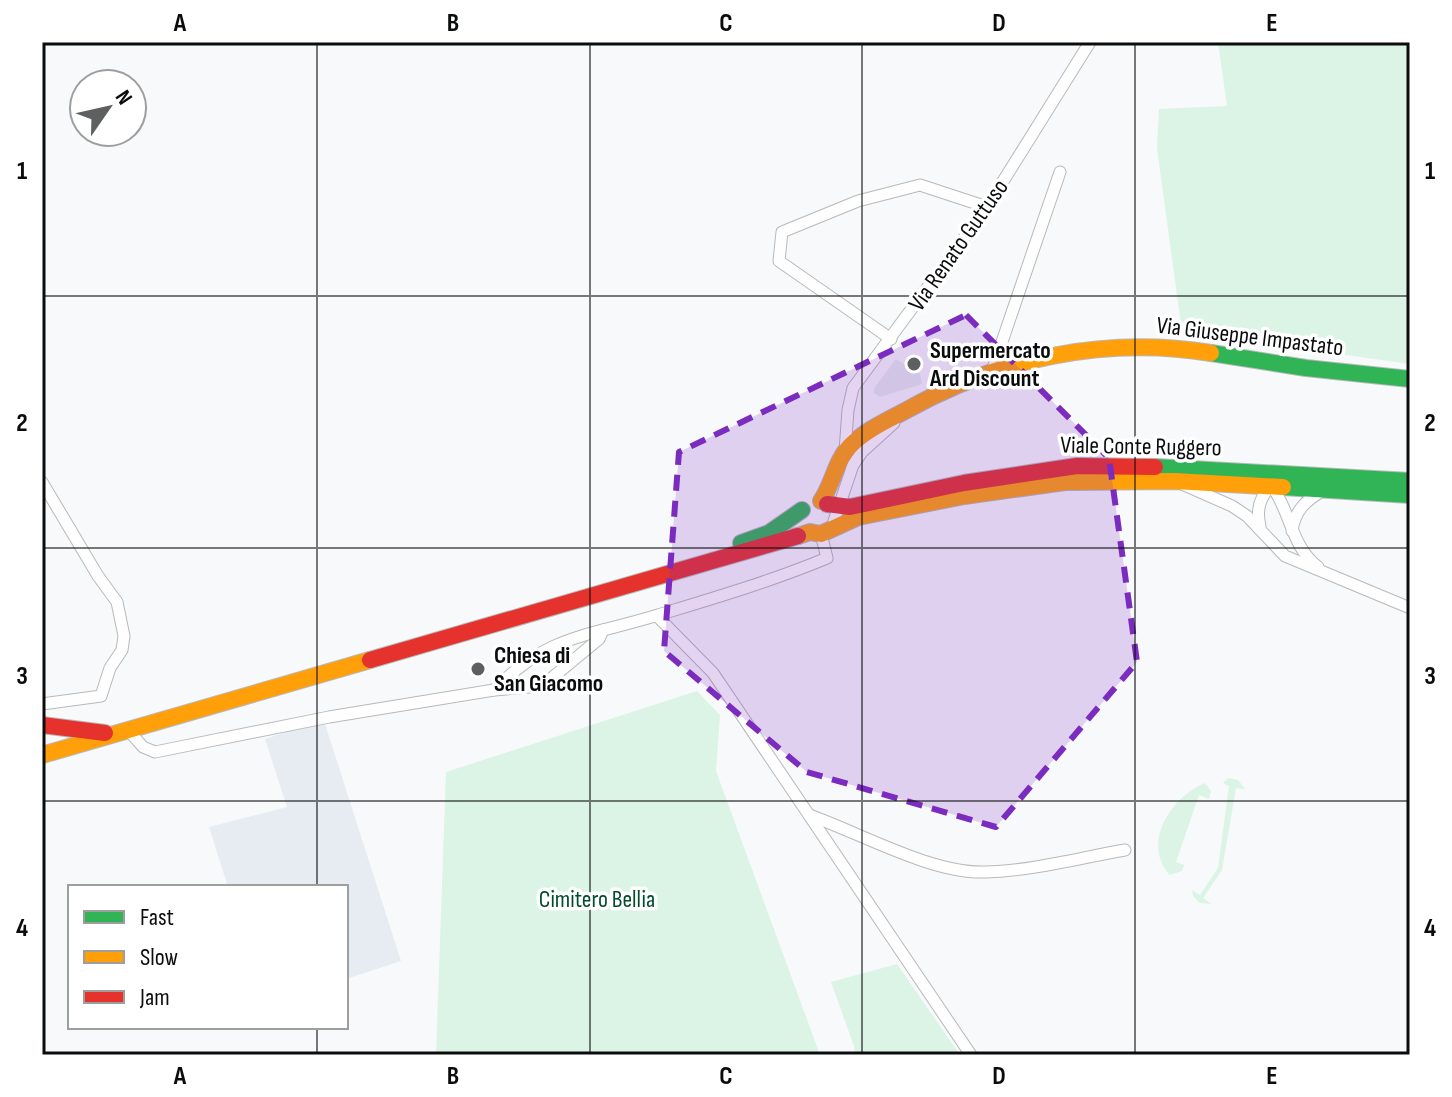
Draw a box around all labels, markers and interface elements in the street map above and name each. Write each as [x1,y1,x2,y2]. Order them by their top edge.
text: A [173,8,187,39]
text: B [447,8,459,39]
text: C [719,8,733,39]
text: D [992,8,1006,39]
text: E [1266,8,1278,39]
north arrow [68,68,148,148]
text: N [109,85,138,110]
text: 1 [17,156,27,187]
text: 1 [1425,156,1435,187]
street label: Via Renato Guttuso [902,174,1015,317]
street label: Via Giuseppe Impastato [1155,311,1345,362]
place label: Supermercato Ard Discount [929,336,1051,393]
marker: Supermercato Ard Discount [905,355,923,373]
text: 2 [16,408,28,439]
text: 2 [1424,408,1436,439]
street label: Viale Conte Ruggero [1060,431,1222,462]
place label: Chiesa di San Giacomo [494,641,603,698]
marker: Chiesa di San Giacomo [469,660,487,678]
text: 3 [16,661,28,692]
text: 3 [1424,661,1436,692]
legend [68,885,348,1029]
park label: Cimitero Bellia [539,885,655,914]
text: Fast [140,903,174,932]
text: 4 [16,913,28,944]
text: 4 [1424,913,1436,944]
text: Slow [140,943,178,972]
text: Jam [139,983,170,1012]
text: A [173,1061,187,1092]
text: B [447,1061,459,1092]
text: C [719,1061,733,1092]
text: D [992,1061,1006,1092]
text: E [1266,1061,1278,1092]

